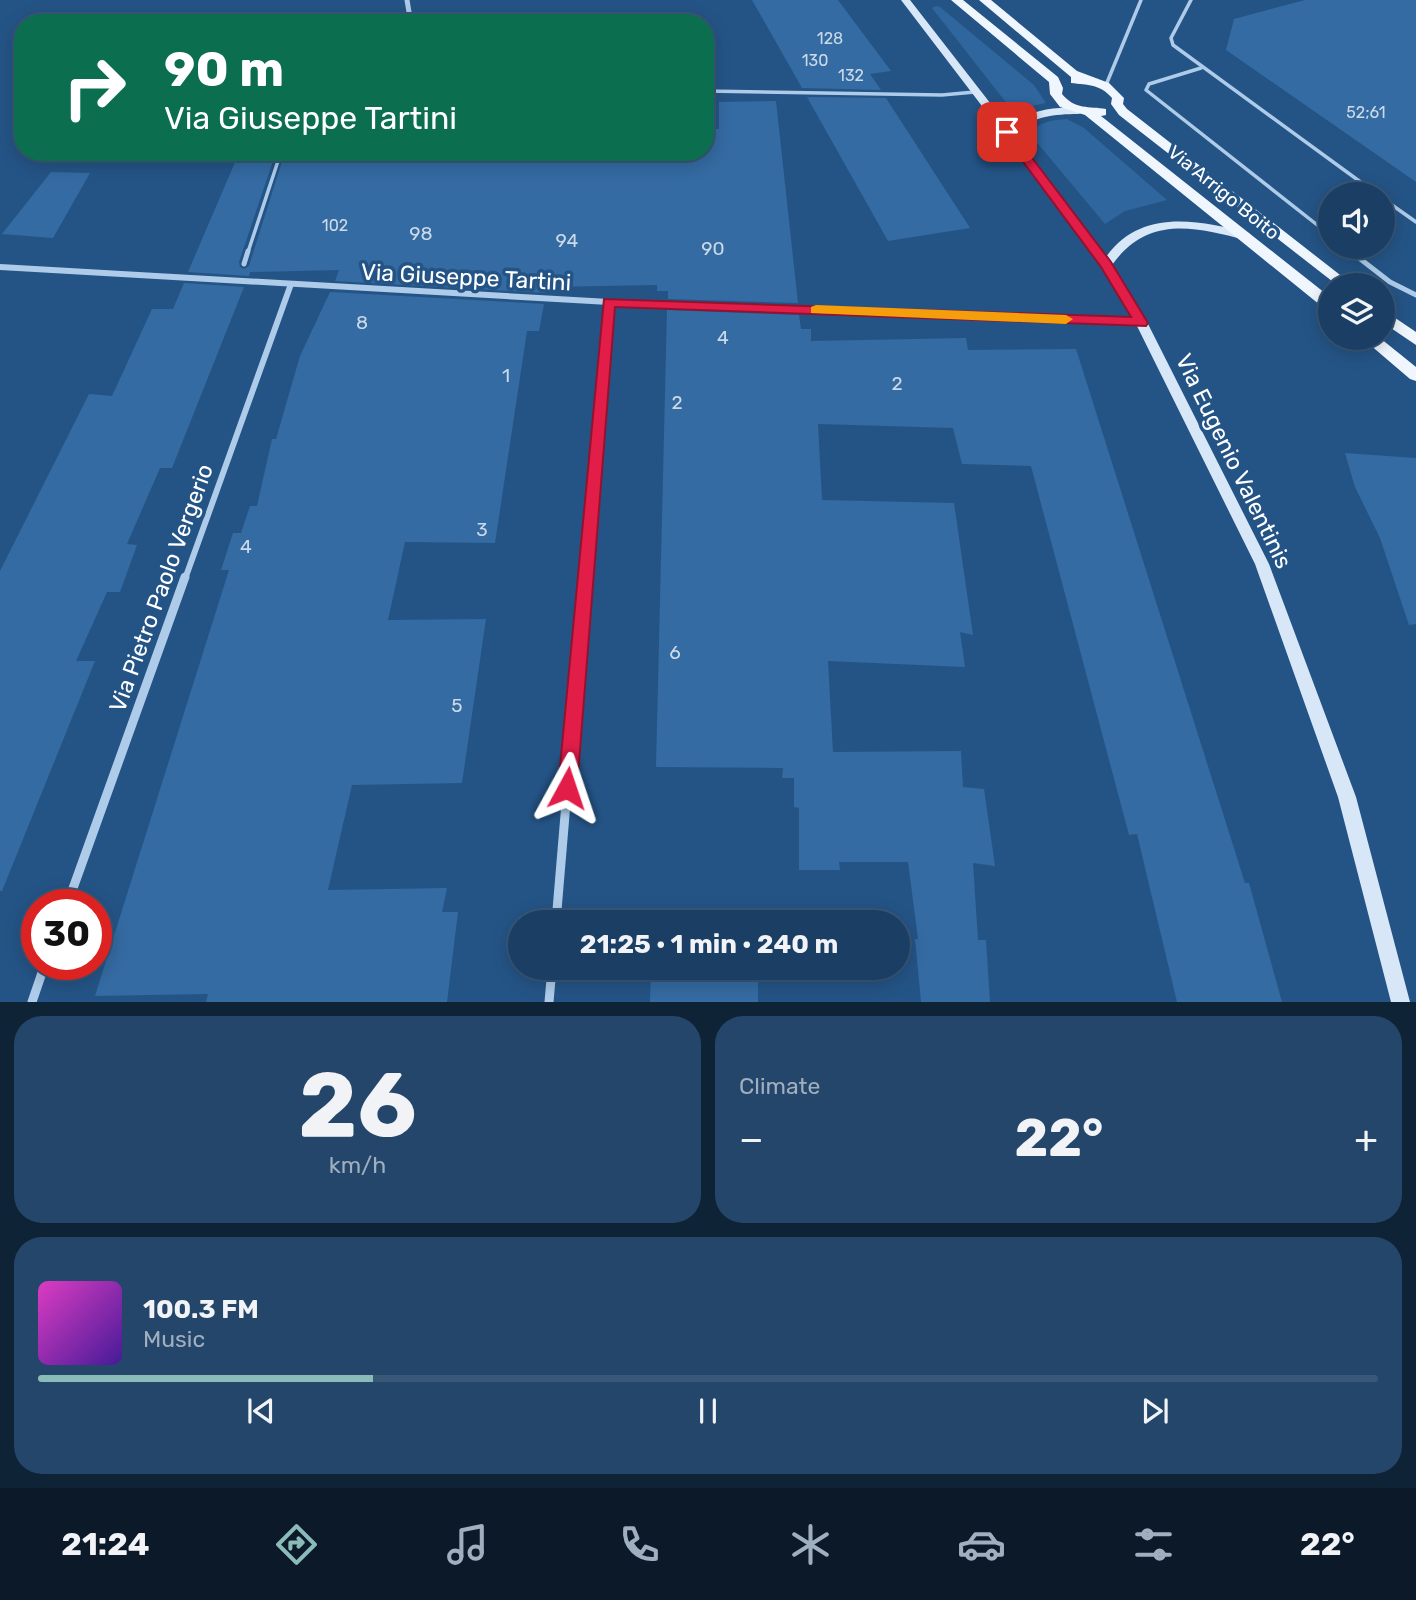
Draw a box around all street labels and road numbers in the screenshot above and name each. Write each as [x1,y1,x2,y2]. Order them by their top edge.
street label: Via Arrigo Boito [1163,140,1284,244]
street label: Via Giuseppe Tartini [360,258,572,296]
street label: Via Eugenio Valentinis [1170,349,1298,573]
street label: Via Pietro Paolo Vergerio [103,460,219,716]

